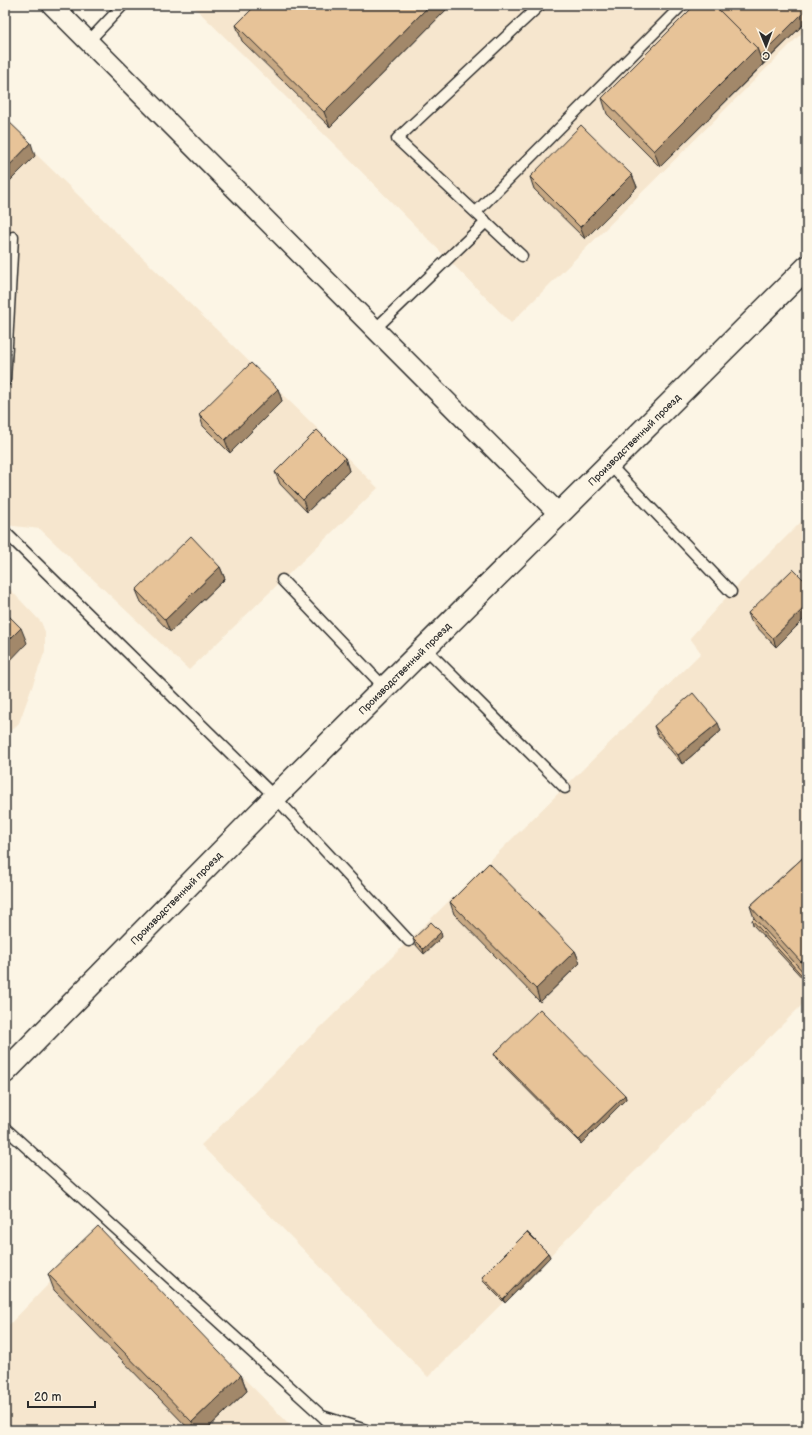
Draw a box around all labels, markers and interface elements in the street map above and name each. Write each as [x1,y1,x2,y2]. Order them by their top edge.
north arrow [746,26,786,66]
text: С [762,49,770,62]
street label: Производственный проезд [586,392,683,489]
street label: Производственный проезд [356,620,454,717]
street label: Производственный проезд [128,850,225,948]
scale bar [28,1383,95,1409]
text: 20 m [34,1390,61,1405]

